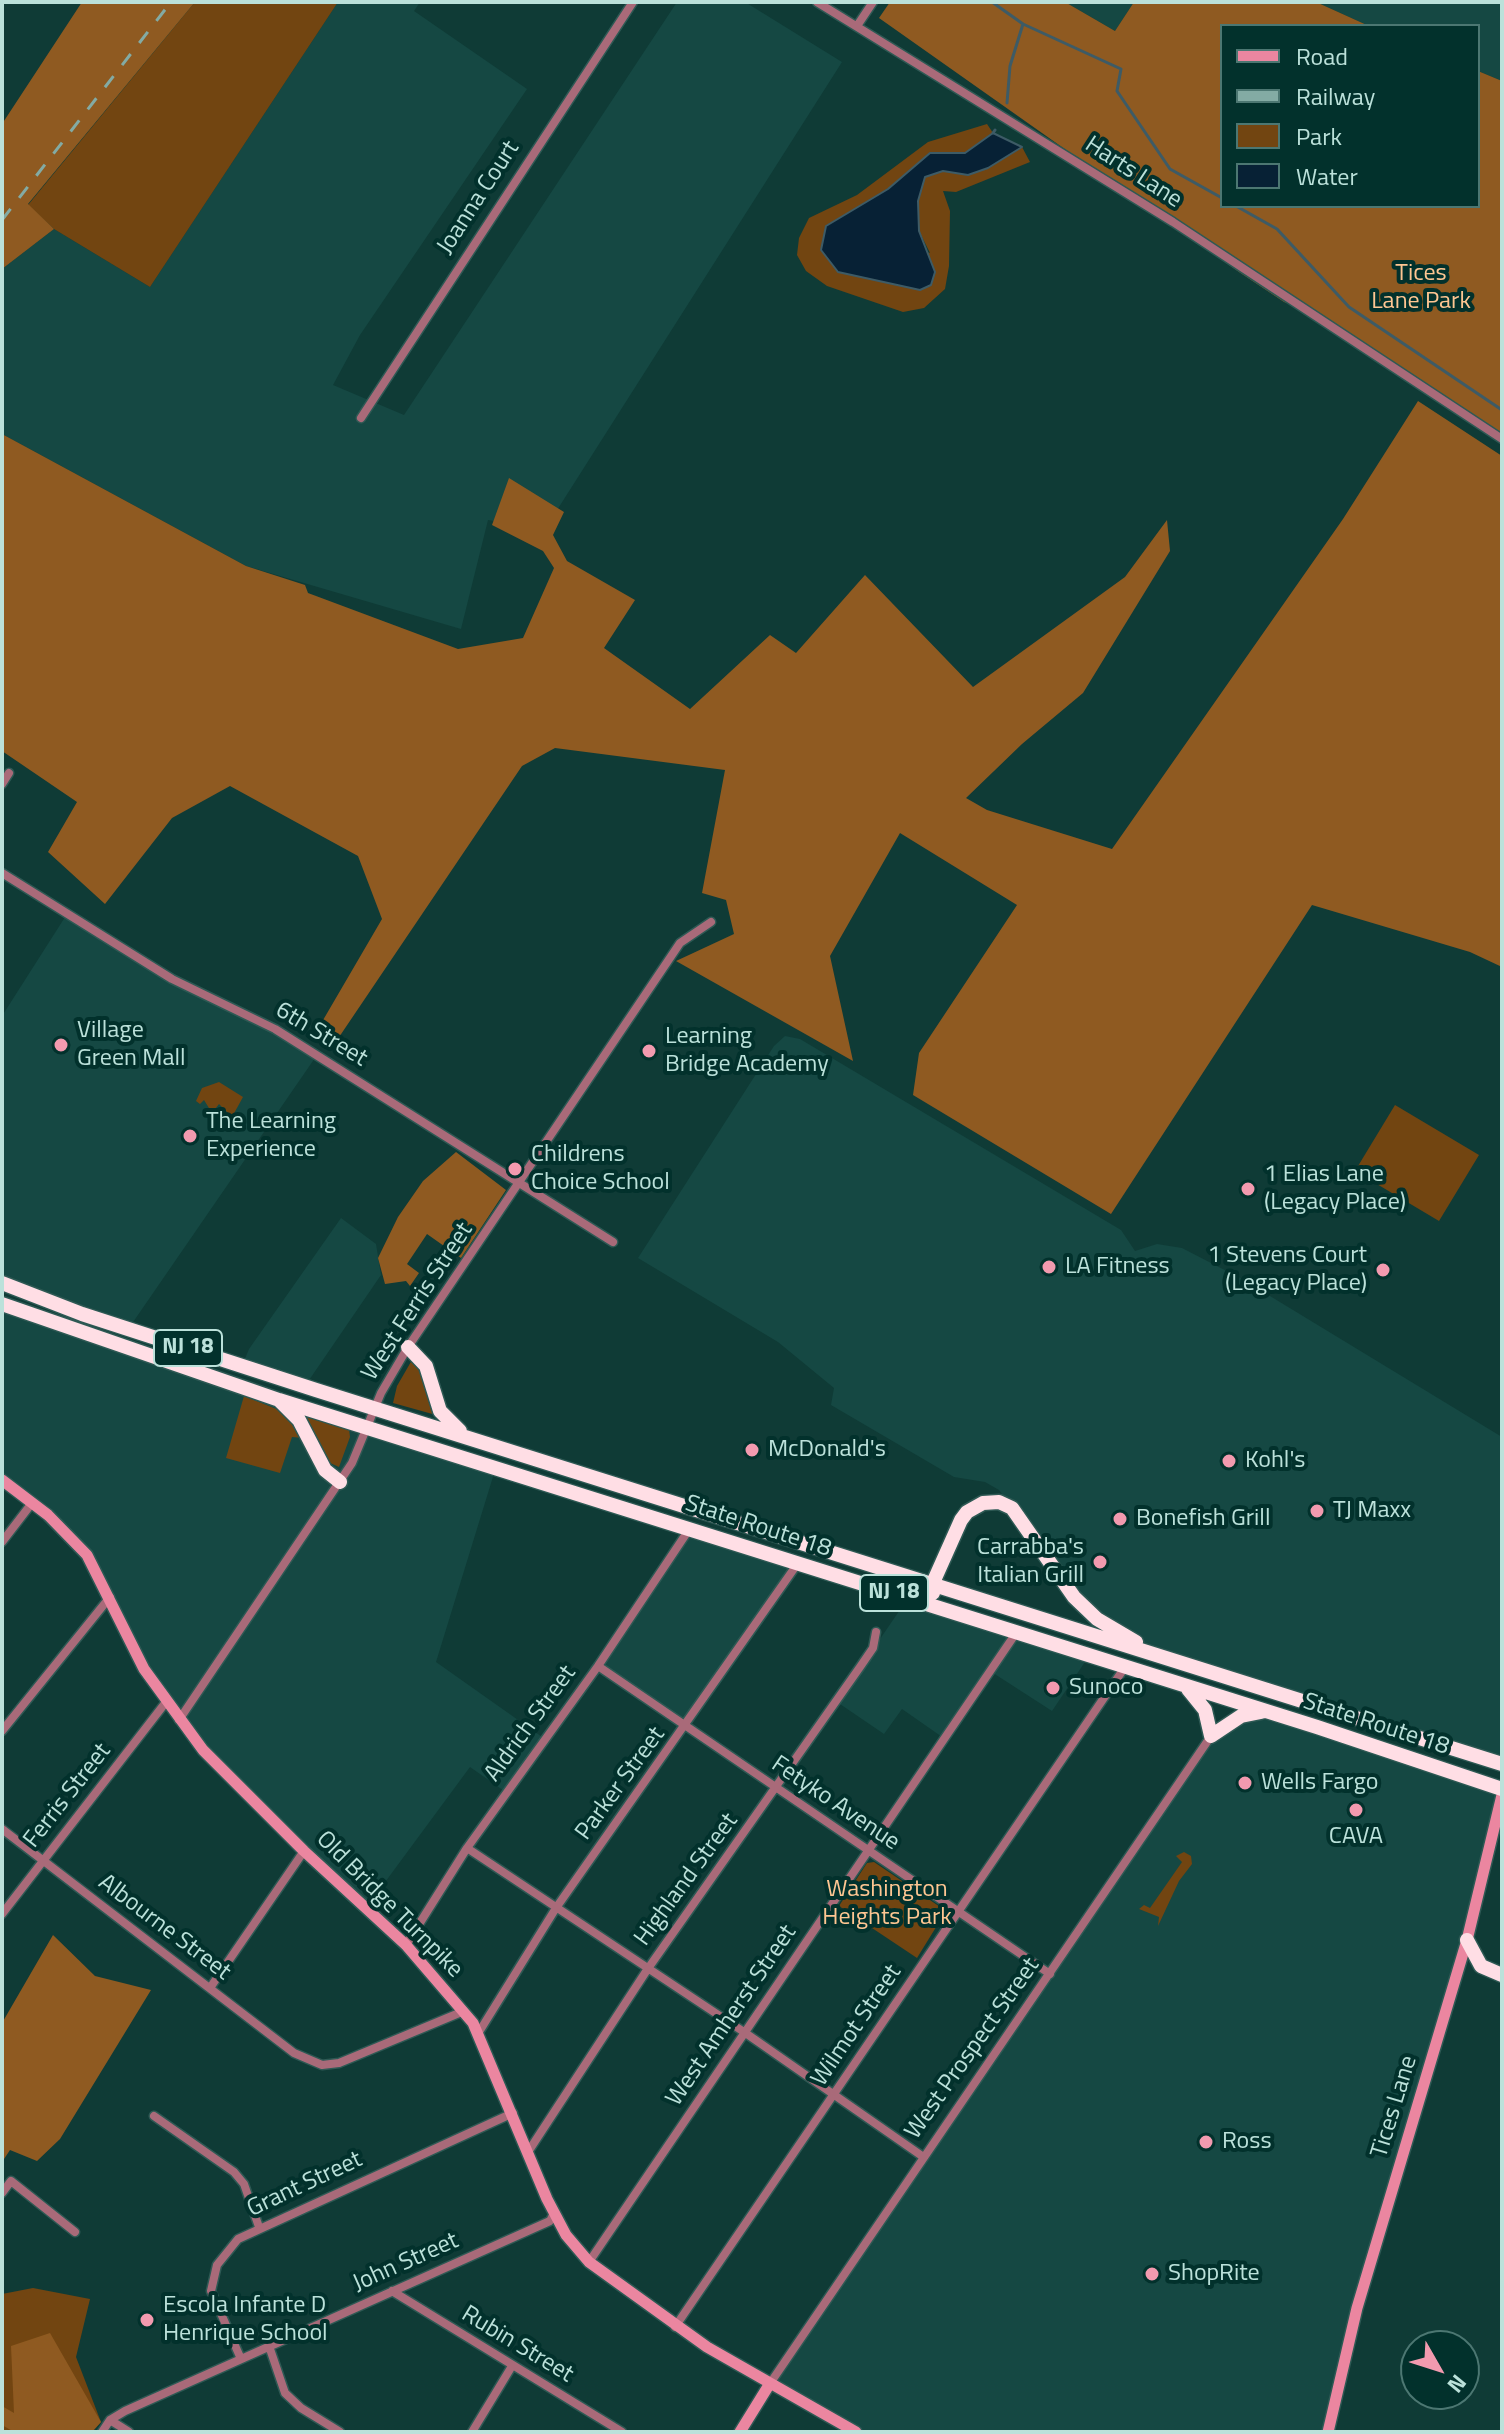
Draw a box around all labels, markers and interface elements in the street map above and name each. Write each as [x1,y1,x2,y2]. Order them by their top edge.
legend [1220,24,1480,208]
text: Road [1296,38,1348,74]
text: Railway [1296,78,1375,114]
text: Park [1296,118,1342,154]
street label: Harts Lane [1079,131,1187,215]
street label: Joanna Court [432,136,526,260]
text: Water [1296,158,1358,194]
park label: Tices Lane Park [1371,260,1471,316]
street label: 6th Street [270,996,372,1074]
place label: Village Green Mall [77,1017,186,1073]
place label: Learning Bridge Academy [665,1023,829,1079]
marker: Village Green Mall [52,1036,70,1054]
marker: Learning Bridge Academy [640,1042,658,1060]
place label: The Learning Experience [206,1108,336,1164]
marker: The Learning Experience [181,1127,199,1145]
place label: Childrens Choice School [531,1141,670,1197]
marker: Childrens Choice School [506,1160,524,1178]
place label: 1 Elias Lane (Legacy Place) [1264,1161,1406,1217]
marker: 1 Elias Lane (Legacy Place) [1239,1180,1257,1198]
street label: West Ferris Street [356,1218,480,1386]
place label: 1 Stevens Court (Legacy Place) [1207,1242,1367,1298]
place label: LA Fitness [1065,1253,1170,1281]
marker: LA Fitness [1040,1258,1058,1276]
marker: 1 Stevens Court (Legacy Place) [1374,1261,1392,1279]
road number: NJ 18 [154,1330,222,1366]
place label: McDonald's [768,1436,886,1464]
marker: McDonald's [743,1441,761,1459]
place label: Kohl's [1245,1447,1305,1475]
marker: Kohl's [1220,1452,1238,1470]
street label: State Route 18 [681,1490,835,1564]
place label: TJ Maxx [1333,1497,1411,1525]
marker: TJ Maxx [1308,1502,1326,1520]
place label: Bonefish Grill [1136,1505,1270,1533]
marker: Bonefish Grill [1111,1510,1129,1528]
place label: Carrabba's Italian Grill [977,1534,1084,1590]
marker: Carrabba's Italian Grill [1091,1553,1109,1571]
road number: NJ 18 [860,1575,928,1611]
street label: Aldrich Street [479,1660,583,1788]
place label: Sunoco [1069,1674,1143,1702]
marker: Sunoco [1044,1679,1062,1697]
street label: State Route 18 [1299,1688,1453,1762]
street label: Parker Street [570,1722,672,1846]
street label: Ferris Street [18,1738,118,1854]
street label: Fetyko Avenue [765,1751,905,1857]
place label: Wells Fargo [1261,1769,1378,1797]
marker: Wells Fargo [1236,1774,1254,1792]
marker: CAVA [1347,1801,1365,1819]
street label: Highland Street [629,1808,745,1952]
place label: CAVA [1329,1823,1383,1851]
street label: Old Bridge Turnpike [310,1826,468,1984]
street label: Albourne Street [92,1869,236,1987]
park label: Washington Heights Park [822,1876,952,1932]
street label: West Amherst Street [661,1920,803,2112]
street label: West Prospect Street [900,1953,1046,2145]
street label: Wilmot Street [806,1960,908,2092]
street label: Tices Lane [1366,2052,1424,2162]
place label: Ross [1222,2128,1272,2156]
marker: Ross [1197,2133,1215,2151]
street label: Grant Street [243,2146,367,2224]
street label: John Street [349,2227,463,2299]
place label: ShopRite [1168,2260,1260,2288]
marker: ShopRite [1143,2265,1161,2283]
place label: Escola Infante D Henrique School [163,2292,328,2348]
street label: Rubin Street [456,2300,578,2390]
marker: Escola Infante D Henrique School [138,2311,156,2329]
north arrow [1400,2330,1480,2410]
text: N [1439,2367,1475,2400]

